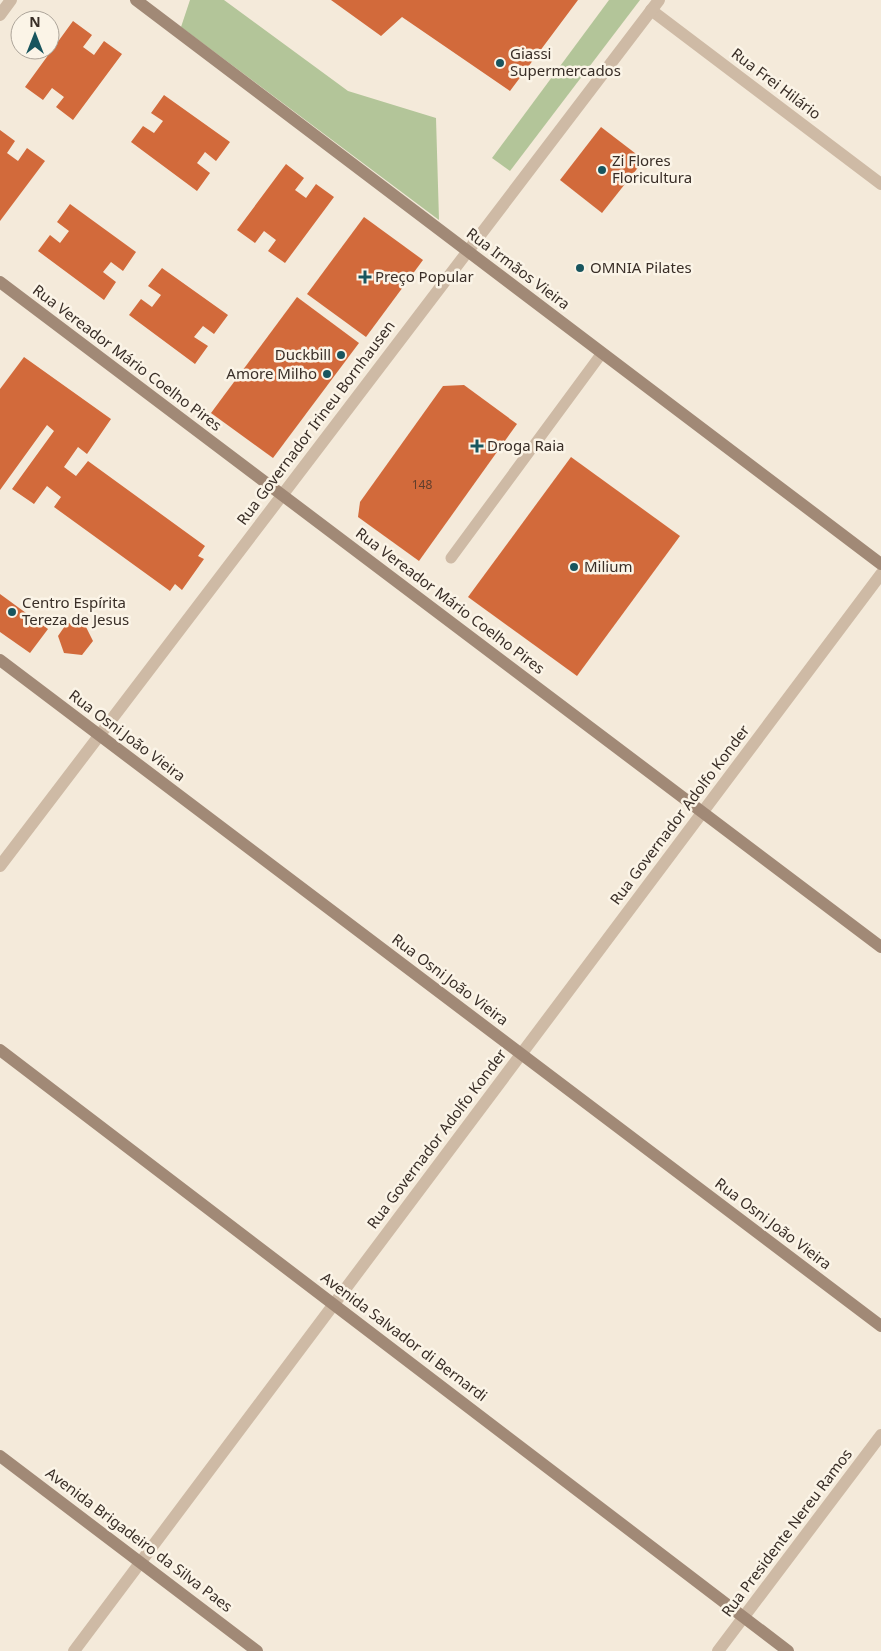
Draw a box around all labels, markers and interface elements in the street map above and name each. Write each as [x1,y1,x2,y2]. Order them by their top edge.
north arrow [10,10,60,60]
text: N [29,12,41,31]
place label: Giassi Supermercados [510,43,621,80]
street label: Rua Frei Hilário [728,43,825,123]
marker: Giassi Supermercados [494,57,506,69]
place label: Zi Flores Floricultura [612,150,692,187]
marker: Zi Flores Floricultura [596,164,608,176]
street label: Rua Irmãos Vieira [463,223,574,314]
place label: OMNIA Pilates [590,257,692,277]
marker: OMNIA Pilates [574,262,586,274]
place label: Preço Popular [375,266,474,286]
marker: Preço Popular [359,271,371,283]
street label: Rua Vereador Mário Coelho Pires [29,279,226,435]
street label: Rua Governador Irineu Bornhausen [232,316,399,529]
place label: Duckbill [275,344,331,364]
marker: Duckbill [335,349,347,361]
place label: Amore Milho [226,363,317,383]
marker: Amore Milho [321,368,333,380]
place label: Droga Raia [487,435,565,455]
marker: Droga Raia [471,440,483,452]
house number: 148 [412,476,432,493]
street label: Rua Vereador Mário Coelho Pires [352,522,549,678]
place label: Milium [584,556,633,576]
marker: Milium [568,561,580,573]
place label: Centro Espírita Tereza de Jesus [22,592,129,629]
marker: Centro Espírita Tereza de Jesus [6,606,18,618]
street label: Rua Osni João Vieira [65,685,190,786]
street label: Rua Governador Adolfo Konder [605,720,754,908]
street label: Rua Osni João Vieira [388,929,513,1030]
street label: Rua Governador Adolfo Konder [362,1044,511,1232]
street label: Rua Osni João Vieira [711,1173,836,1274]
street label: Avenida Salvador di Bernardi [317,1267,492,1405]
street label: Rua Presidente Nereu Ramos [716,1444,856,1620]
street label: Avenida Brigadeiro da Silva Paes [42,1462,237,1616]

